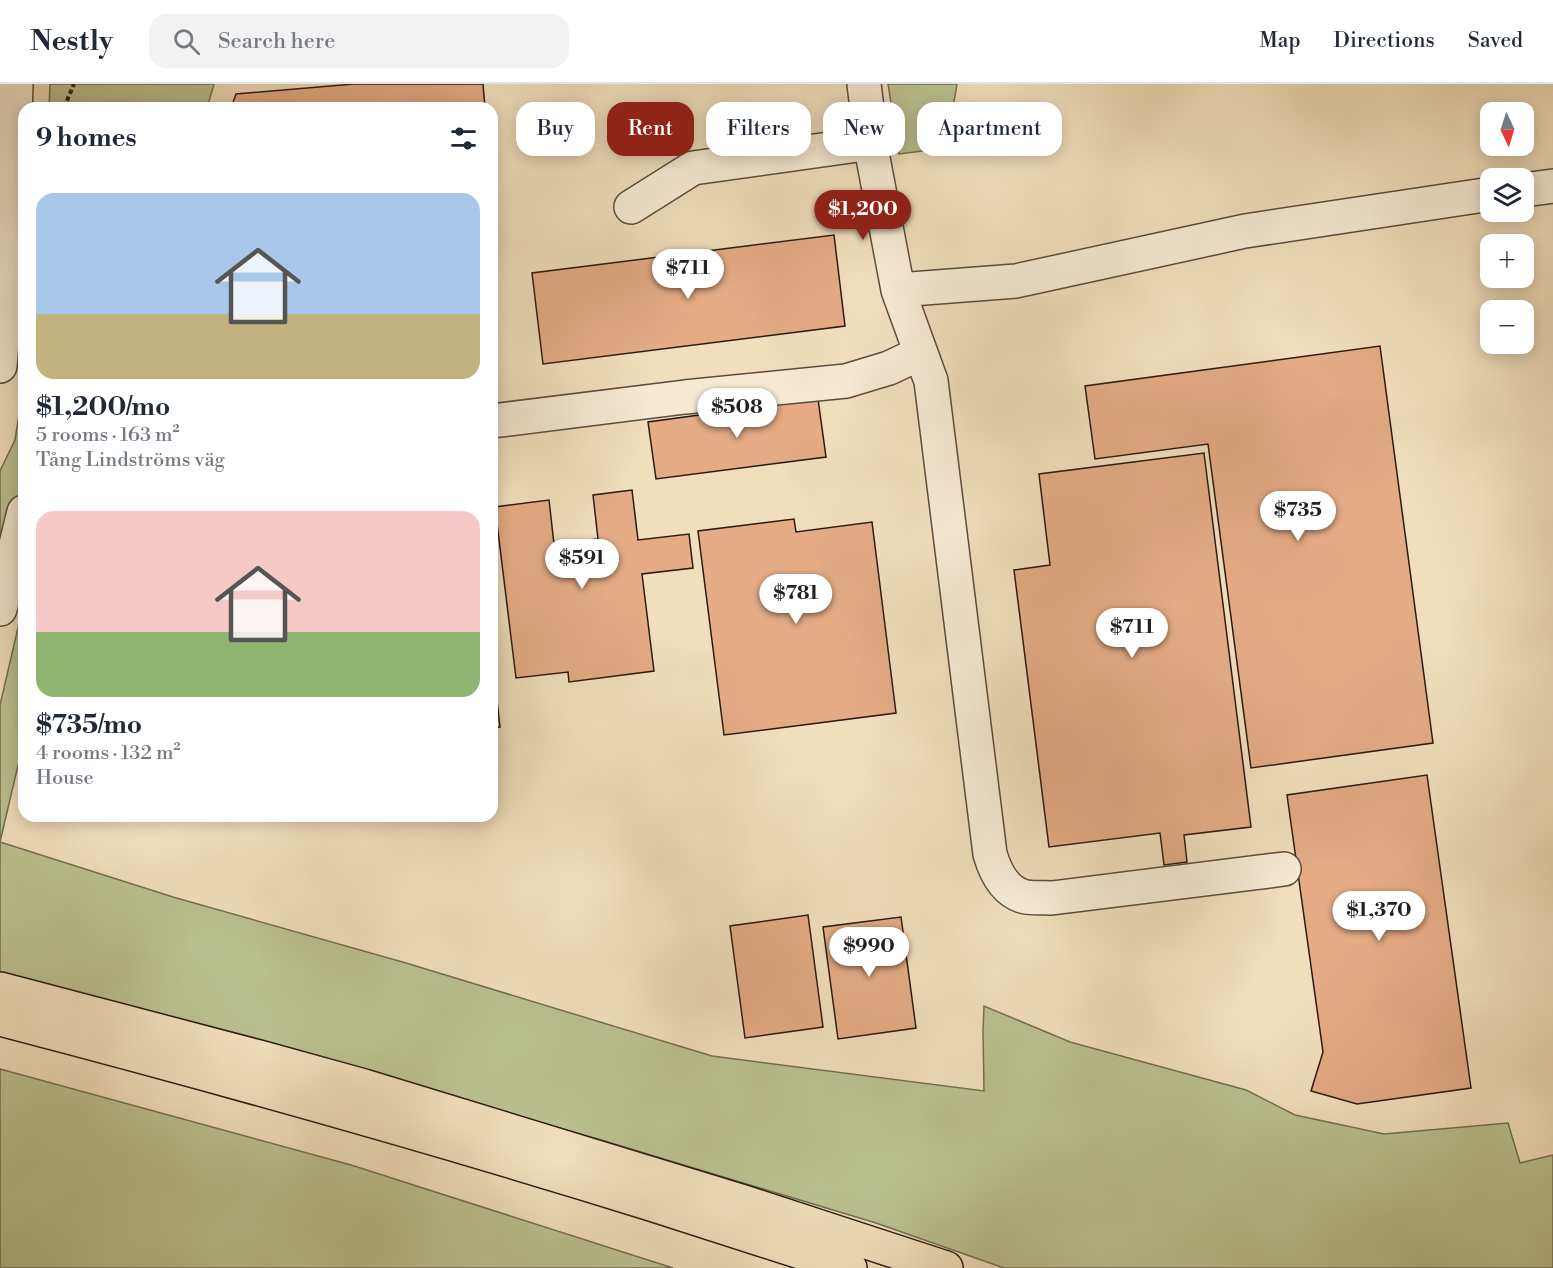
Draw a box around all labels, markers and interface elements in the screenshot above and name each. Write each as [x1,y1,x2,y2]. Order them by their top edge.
search box [149,14,569,68]
text: Nestly [30,24,113,59]
icon: search [170,25,203,58]
text: Search here [218,28,335,55]
text: Map [1259,28,1301,54]
text: Directions [1334,28,1435,54]
text: Saved [1468,28,1523,54]
chip: Buy [516,102,595,156]
chip: Rent [607,102,694,156]
chip: Filters [706,102,811,156]
chip: New [823,102,905,156]
chip: Apartment [917,102,1062,156]
north arrow [1480,102,1534,156]
map controls [1480,102,1534,354]
text: 9 homes [36,122,137,154]
icon: filters [447,122,480,155]
button: layers [1480,168,1534,222]
pin: $1,200 [814,190,912,241]
text: $1,200 [828,197,898,222]
icon: home [204,232,312,340]
button: + [1480,234,1534,288]
pin: $711 [652,249,724,300]
text: $711 [666,256,710,281]
button: − [1480,300,1534,354]
pin: $508 [701,388,773,439]
text: $1,200/mo [36,391,170,423]
text: $508 [711,395,763,420]
text: 5 rooms · 163 m² [36,423,180,448]
text: Tång Lindströms väg [36,448,225,473]
pin: $735 [1262,491,1334,542]
text: $735 [1274,498,1322,523]
pin: $591 [546,539,618,590]
text: $591 [559,546,605,571]
icon: home [204,550,312,658]
pin: $781 [760,574,832,625]
text: $781 [773,581,819,606]
pin: $711 [1096,608,1168,659]
text: $711 [1110,615,1154,640]
text: $735/mo [36,709,142,741]
text: 4 rooms · 132 m² [36,741,180,766]
text: House [36,766,94,791]
pin: $1,370 [1330,891,1428,942]
text: $1,370 [1346,898,1412,923]
pin: $990 [833,927,905,978]
text: $990 [843,934,895,959]

